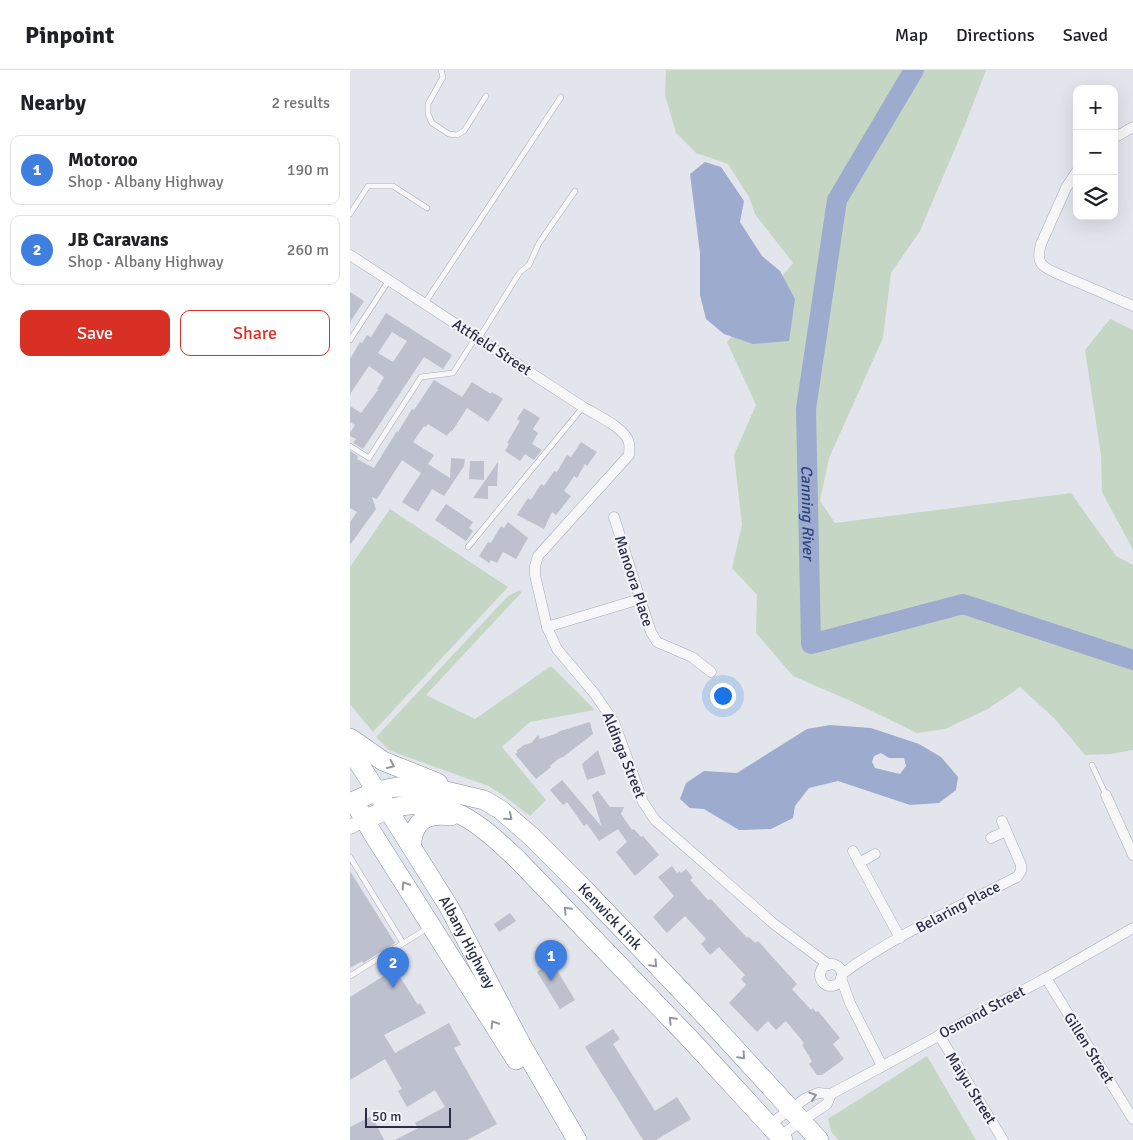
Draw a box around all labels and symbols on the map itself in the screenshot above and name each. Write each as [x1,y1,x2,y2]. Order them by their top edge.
street label: Attfield Street [449,315,535,379]
water label: Canning River [796,465,818,562]
street label: Manoora Place [611,533,657,629]
your location [710,683,736,709]
street label: Aldinga Street [599,709,649,801]
one-way arrow [386,758,395,769]
one-way arrow [503,811,512,820]
street label: Belaring Place [913,877,1003,937]
street label: Kenwick Link [574,879,646,953]
one-way arrow [402,881,412,890]
street label: Albany Highway [435,892,499,992]
one-way arrow [564,907,573,916]
pin: 1 [535,940,567,981]
pin: 2 [377,947,409,988]
one-way arrow [648,958,657,967]
street label: Osmond Street [936,982,1028,1042]
street label: Gillen Street [1060,1009,1118,1087]
one-way arrow [669,1017,678,1026]
one-way arrow [491,1021,501,1030]
street label: Maiyu Street [942,1049,1000,1127]
one-way arrow [736,1051,745,1060]
one-way arrow [808,1092,817,1102]
scale bar [365,1105,451,1128]

